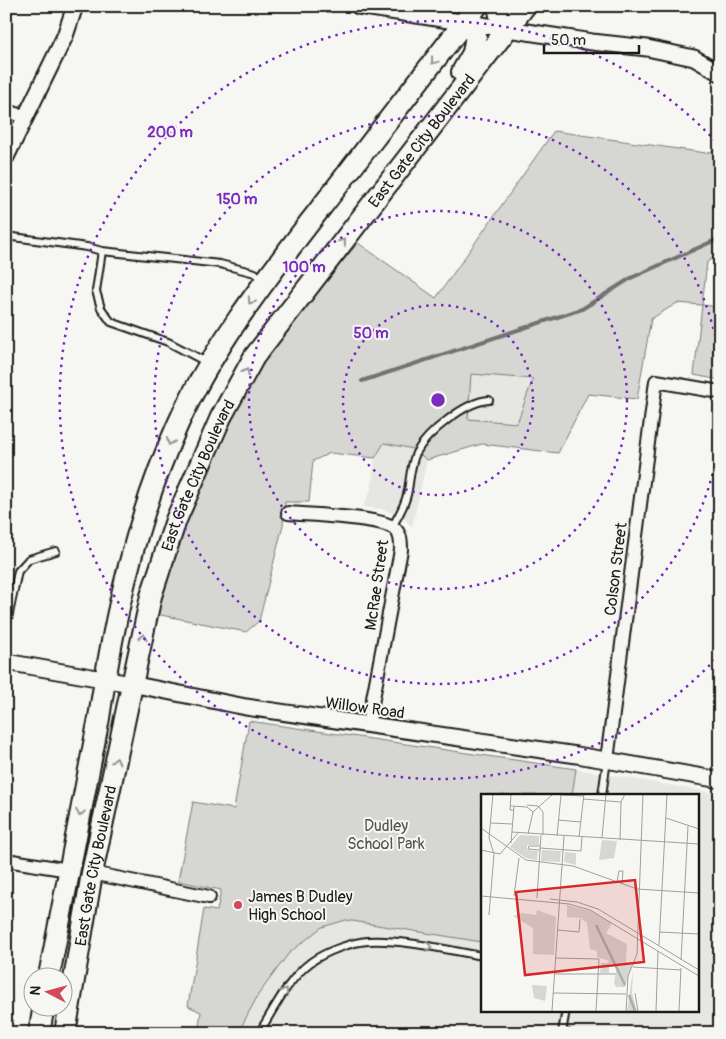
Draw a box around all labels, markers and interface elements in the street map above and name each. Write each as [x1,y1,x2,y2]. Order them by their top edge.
scale bar [544,22,638,54]
text: 50 m [551,31,586,50]
one-way arrow [432,55,440,64]
street label: East Gate City Boulevard [364,70,480,212]
text: 200 m [147,123,193,142]
text: 150 m [217,190,257,209]
one-way arrow [337,239,345,248]
text: 100 m [283,258,325,277]
one-way arrow [248,296,257,305]
text: 50 m [354,324,388,343]
one-way arrow [239,369,249,378]
centre of rings [429,391,447,409]
street label: East Gate City Boulevard [157,396,240,554]
one-way arrow [166,437,177,446]
street label: Colson Street [600,521,632,617]
street label: McRae Street [361,538,393,632]
one-way arrow [137,632,148,641]
street label: Willow Road [324,693,406,723]
one-way arrow [110,757,121,766]
street label: East Gate City Boulevard [71,784,121,948]
inset map [481,794,698,1012]
one-way arrow [76,809,86,818]
park label: Dudley School Park [347,816,425,854]
place label: James B Dudley High School [248,887,353,925]
marker: James B Dudley High School [232,899,244,911]
one-way arrow [425,942,434,952]
north arrow [22,966,72,1016]
text: N [27,985,45,996]
one-way arrow [279,988,288,997]

